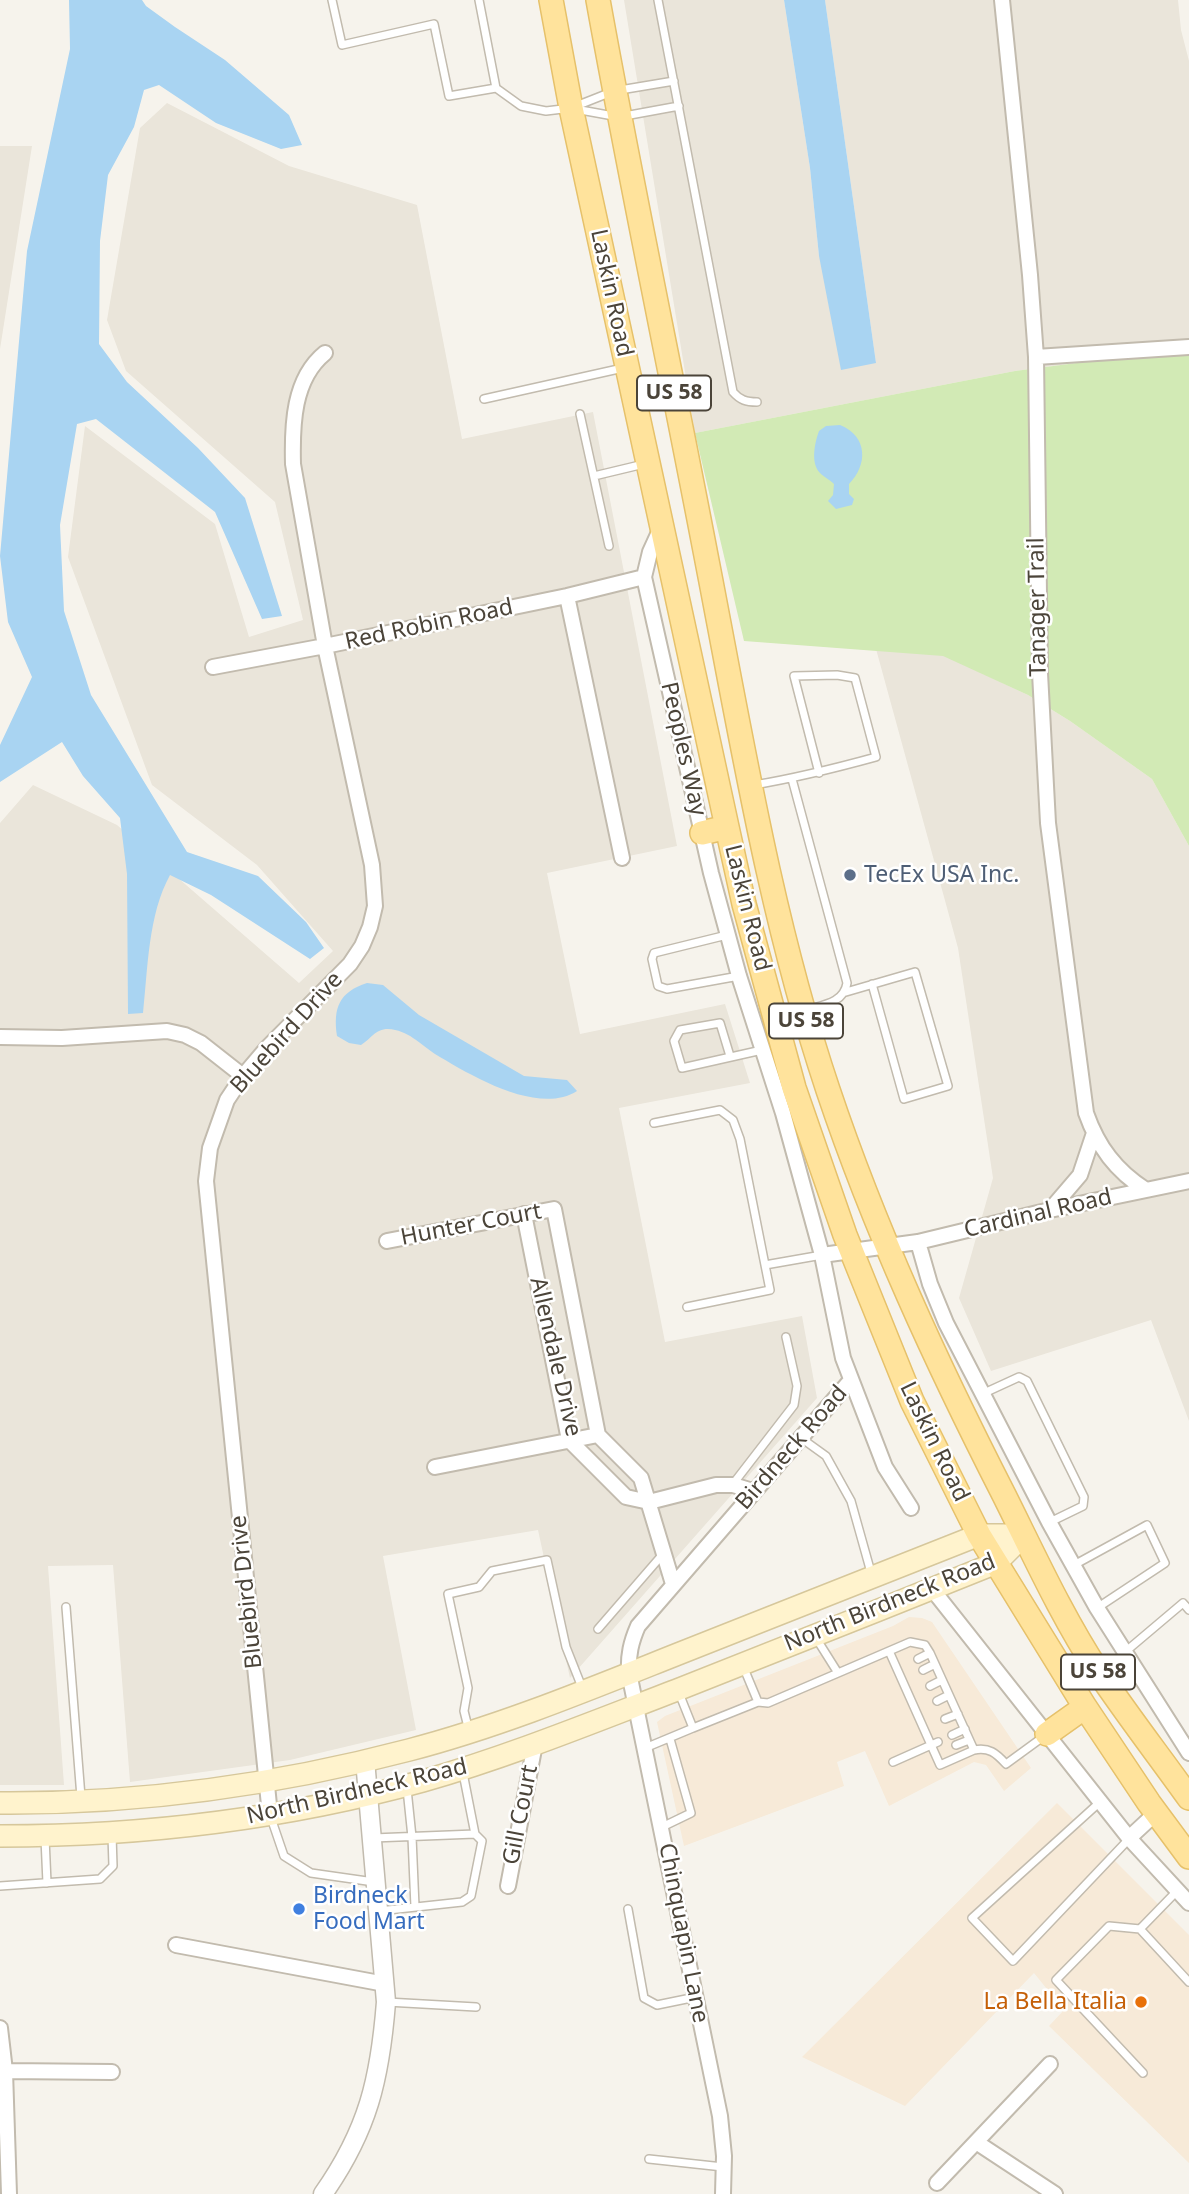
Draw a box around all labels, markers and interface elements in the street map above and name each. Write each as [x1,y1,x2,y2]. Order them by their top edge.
street label: Laskin Road [584,227,638,359]
road number: US 58 [637,376,711,410]
street label: Tanager Trail [1023,537,1053,677]
street label: Red Robin Road [342,594,516,656]
street label: Peoples Way [654,679,712,819]
street label: Laskin Road [718,842,776,974]
place label: TecEx USA Inc. [864,861,1019,889]
marker: TecEx USA Inc. [842,867,858,883]
street label: Bluebird Drive [225,966,349,1100]
road number: US 58 [769,1004,843,1038]
street label: Cardinal Road [961,1184,1115,1244]
street label: Hunter Court [398,1198,544,1252]
street label: Allendale Drive [523,1275,587,1439]
street label: Laskin Road [893,1378,975,1506]
street label: Birdneck Road [730,1380,854,1516]
street label: Bluebird Drive [225,1514,269,1670]
street label: North Birdneck Road [780,1548,1000,1658]
road number: US 58 [1061,1654,1135,1690]
street label: North Birdneck Road [244,1753,470,1831]
street label: Gill Court [498,1763,544,1867]
street label: Chinquapin Lane [652,1841,714,2025]
place label: Birdneck Food Mart [313,1882,424,1936]
marker: Birdneck Food Mart [291,1901,307,1917]
place label: La Bella Italia [984,1988,1127,2016]
marker: La Bella Italia [1133,1994,1149,2010]

